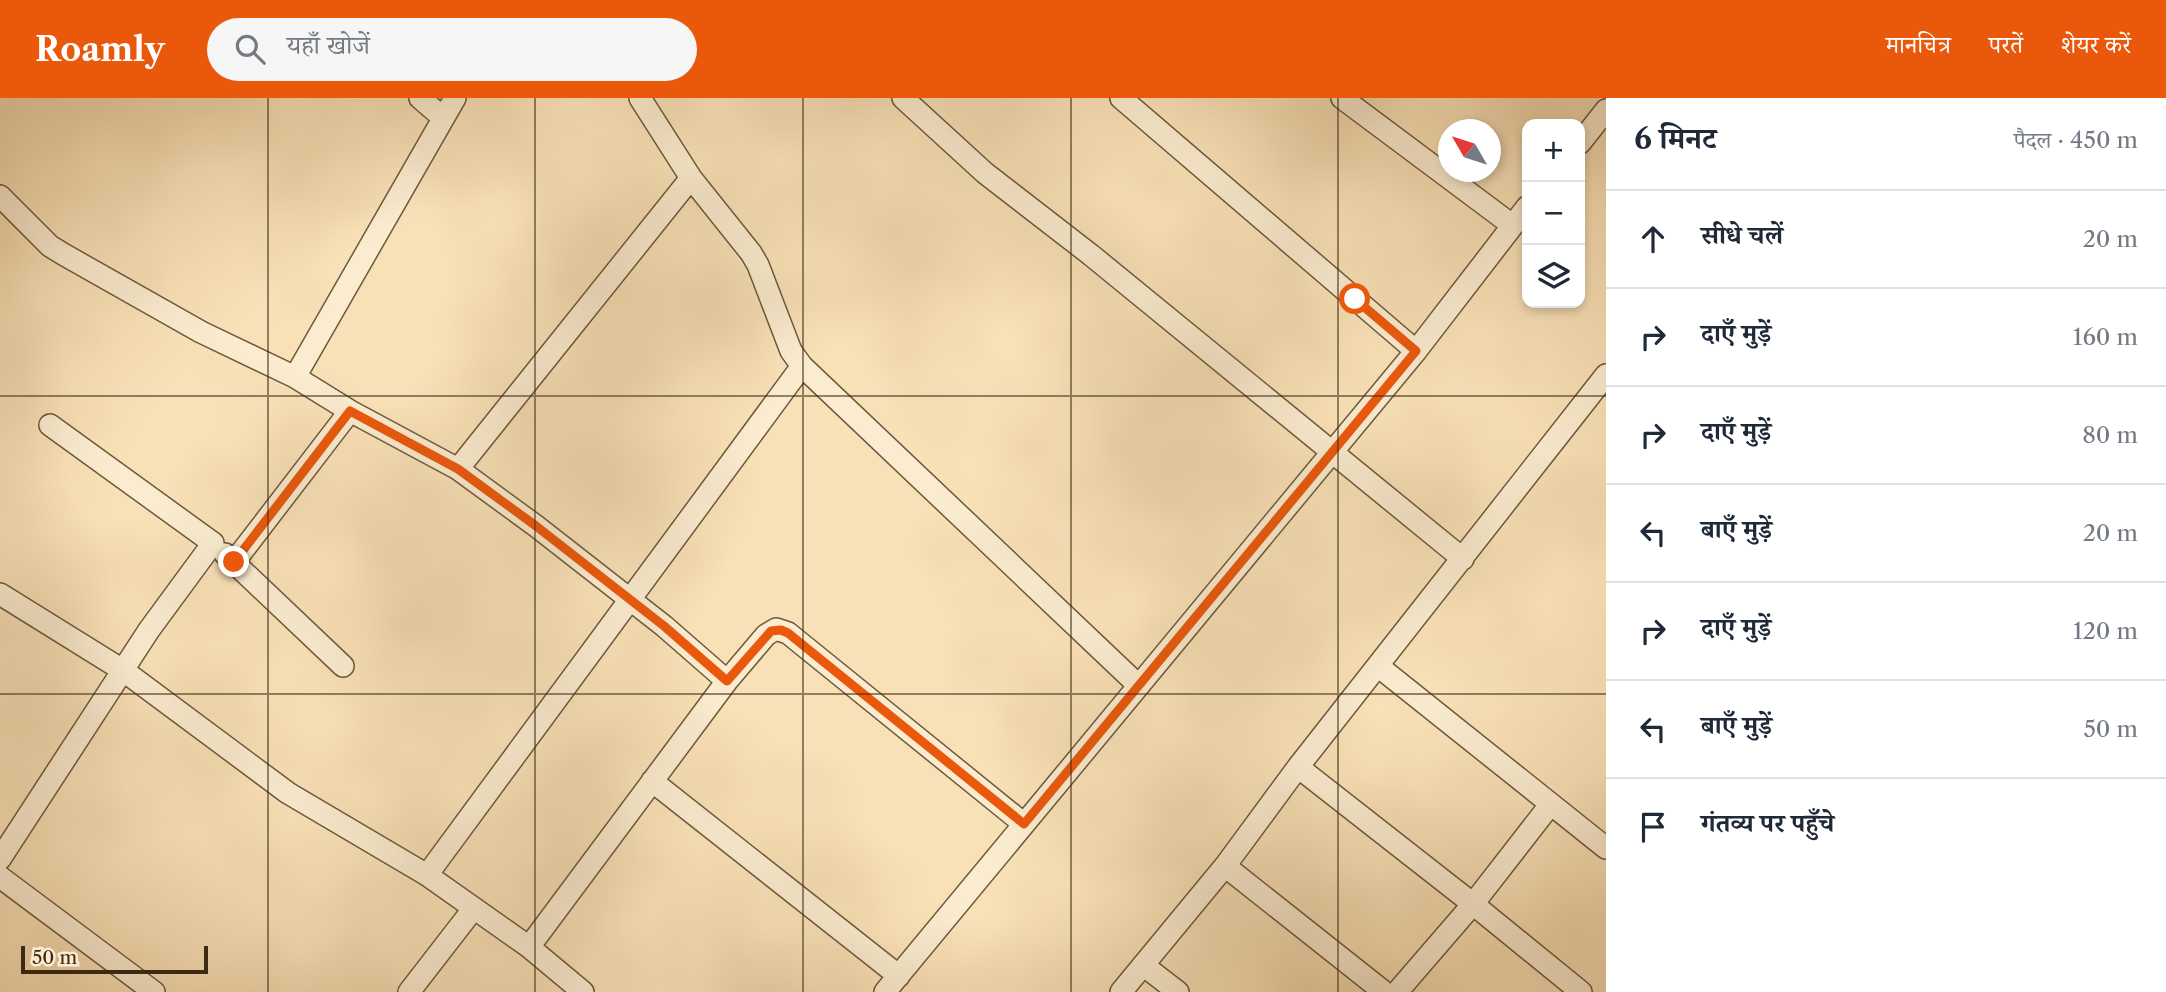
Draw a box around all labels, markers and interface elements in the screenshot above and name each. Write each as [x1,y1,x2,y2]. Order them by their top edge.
search box [207,18,697,81]
text: Roamly [35,29,165,70]
text: यहाँ खोजें [287,29,370,61]
icon: search [231,30,269,68]
text: मानचित्र [1886,30,1951,59]
text: परतें [1989,30,2023,59]
text: शेयर करें [2061,30,2131,59]
north arrow [1438,119,1501,182]
map controls [1522,119,1585,308]
button: + [1522,119,1585,182]
text: 6 मिनट [1634,120,1716,157]
text: पैदल · 450 m [2014,126,2138,154]
button: − [1522,182,1585,245]
text: सीधे चलें [1701,219,1783,251]
icon: ahead [1634,220,1672,258]
text: 20 m [2083,225,2138,253]
button: layers [1522,245,1585,308]
route start [1339,283,1370,314]
text: दाएँ मुड़ें [1701,317,1771,349]
icon: right [1634,318,1672,356]
text: 160 m [2073,323,2138,351]
text: दाएँ मुड़ें [1701,415,1771,447]
icon: right [1634,416,1672,454]
text: 80 m [2082,421,2138,449]
text: बाएँ मुड़ें [1701,513,1772,545]
icon: left [1634,514,1672,552]
text: 20 m [2083,519,2138,547]
route end [218,546,249,577]
text: दाएँ मुड़ें [1701,611,1771,643]
icon: right [1634,612,1672,650]
text: 120 m [2073,617,2138,645]
text: बाएँ मुड़ें [1701,709,1772,741]
icon: left [1634,710,1672,748]
text: 50 m [2083,715,2138,743]
text: गंतव्य पर पहुँचे [1701,807,1834,839]
icon: arrive [1634,808,1672,846]
scale bar [21,943,208,975]
text: 50 m [32,946,77,969]

